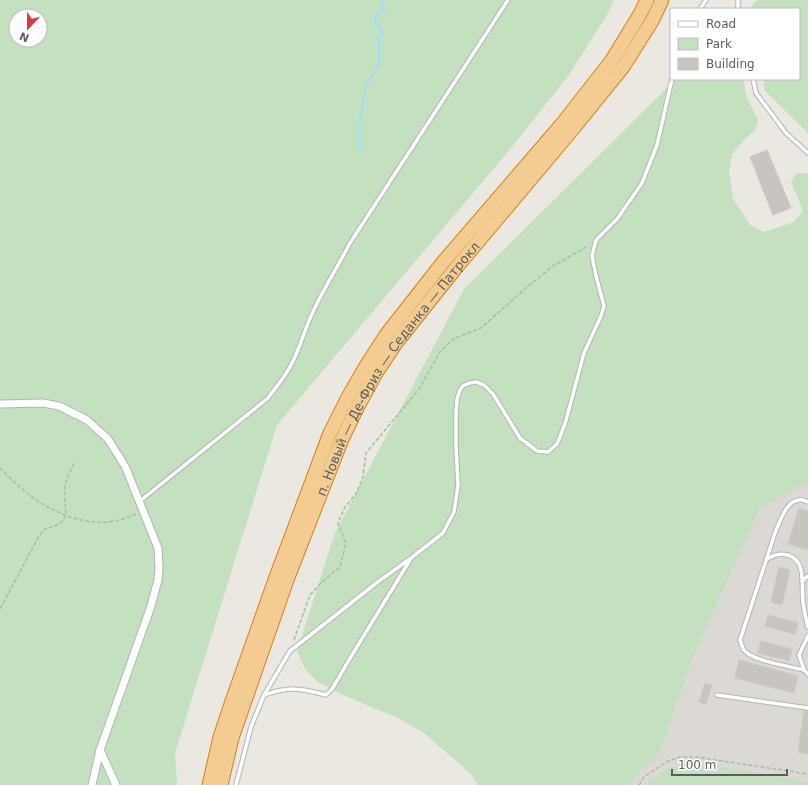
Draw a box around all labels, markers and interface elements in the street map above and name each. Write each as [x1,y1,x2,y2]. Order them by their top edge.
north arrow [8,8,48,48]
legend [670,8,800,80]
text: Road [706,17,736,31]
text: N [18,29,31,45]
text: Park [706,37,732,51]
text: Building [706,57,755,71]
street label: п. Новый — Де-Фриз — Седанка — Патрокл [313,239,482,498]
scale bar [672,751,787,777]
text: 100 m [678,758,716,772]

